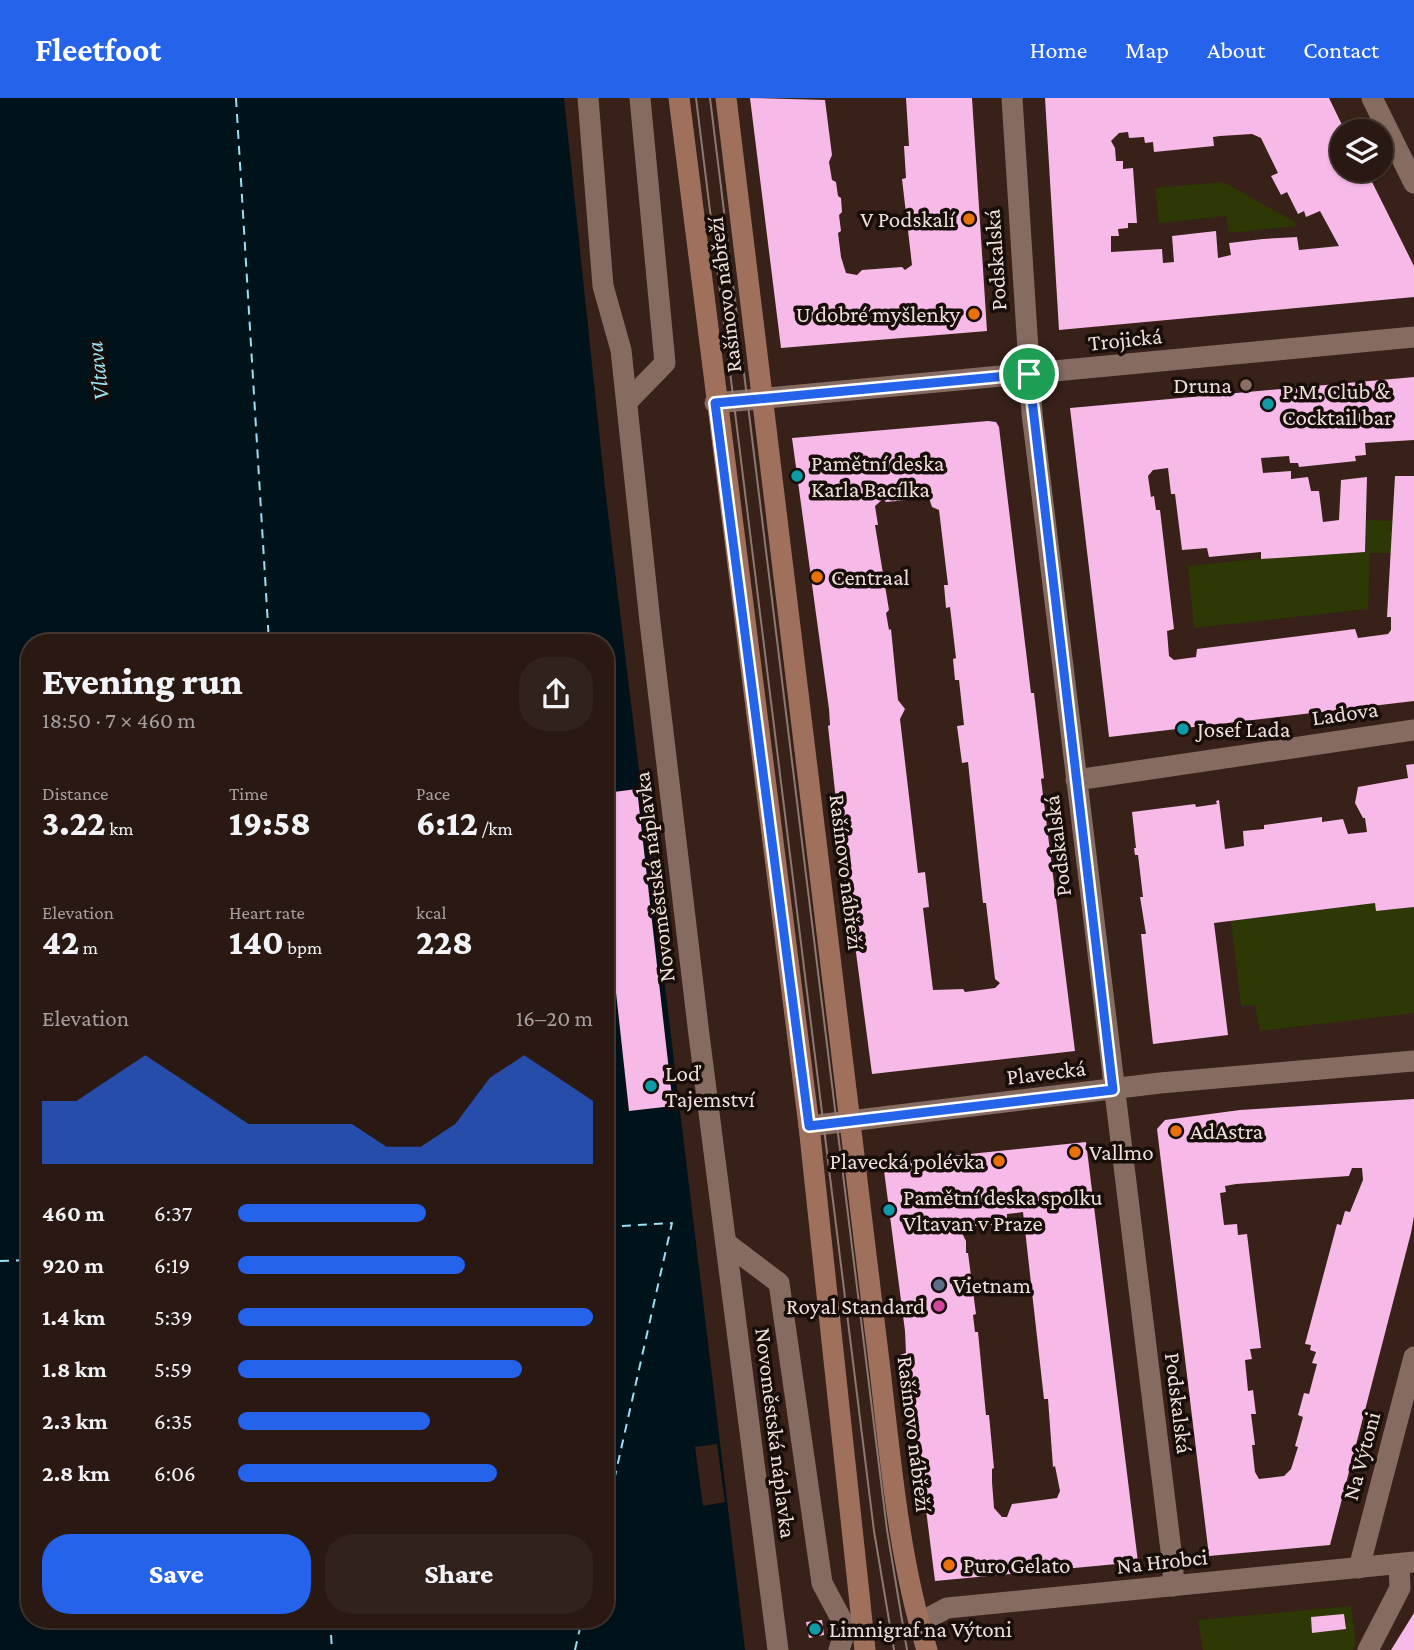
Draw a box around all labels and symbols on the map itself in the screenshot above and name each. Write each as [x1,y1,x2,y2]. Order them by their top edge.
place label: V Podskalí [860,206,956,232]
street label: Podskalská [978,208,1012,312]
marker: V Podskalí [961,211,977,227]
street label: Rašínovo nábřeží [701,215,746,374]
place label: U dobré myšlenky [796,301,960,327]
marker: U dobré myšlenky [966,306,982,322]
street label: Trojická [1087,322,1164,356]
water label: Vltava [80,340,114,402]
pin [999,344,1059,404]
place label: Druna [1173,372,1232,398]
marker: Druna [1238,377,1254,393]
place label: P.M. Club & Cocktail bar [1282,378,1392,430]
marker: P.M. Club & Cocktail bar [1260,396,1276,412]
place label: Pamětní deska Karla Bacílka [811,450,945,502]
marker: Pamětní deska Karla Bacílka [789,468,805,484]
place label: Centraal [831,564,910,590]
marker: Centraal [809,569,825,585]
street label: Ladova [1310,695,1380,731]
place label: Josef Lada [1195,716,1291,742]
marker: Josef Lada [1175,721,1191,737]
street label: Novoměstská náplavka [628,770,680,984]
street label: Rašínovo nábřeží [825,793,870,952]
street label: Podskalská [1038,794,1076,898]
street label: Plavecká [1005,1054,1087,1090]
place label: Loď Tajemství [665,1060,756,1112]
marker: Loď Tajemství [643,1078,659,1094]
place label: AdAstra [1190,1118,1264,1144]
marker: AdAstra [1168,1123,1184,1139]
place label: Vallmo [1089,1139,1154,1165]
marker: Vallmo [1067,1144,1083,1160]
place label: Plavecká polévka [829,1148,985,1174]
marker: Plavecká polévka [991,1153,1007,1169]
place label: Pamětní deska spolku Vltavan v Praze [903,1184,1102,1236]
marker: Pamětní deska spolku Vltavan v Praze [881,1202,897,1218]
place label: Vietnam [953,1272,1031,1298]
marker: Vietnam [931,1277,947,1293]
place label: Royal Standard [786,1293,925,1319]
marker: Royal Standard [931,1298,947,1314]
street label: Novoměstská náplavka [750,1326,802,1540]
street label: Podskalská [1160,1351,1198,1455]
street label: Rašínovo nábřeží [893,1355,938,1514]
street label: Na Výtoni [1337,1409,1385,1503]
street label: Na Hrobci [1115,1543,1209,1579]
place label: Puro Gelato [963,1552,1070,1578]
marker: Puro Gelato [941,1557,957,1573]
place label: Limnigraf na Výtoni [829,1616,1012,1642]
marker: Limnigraf na Výtoni [807,1621,823,1637]

